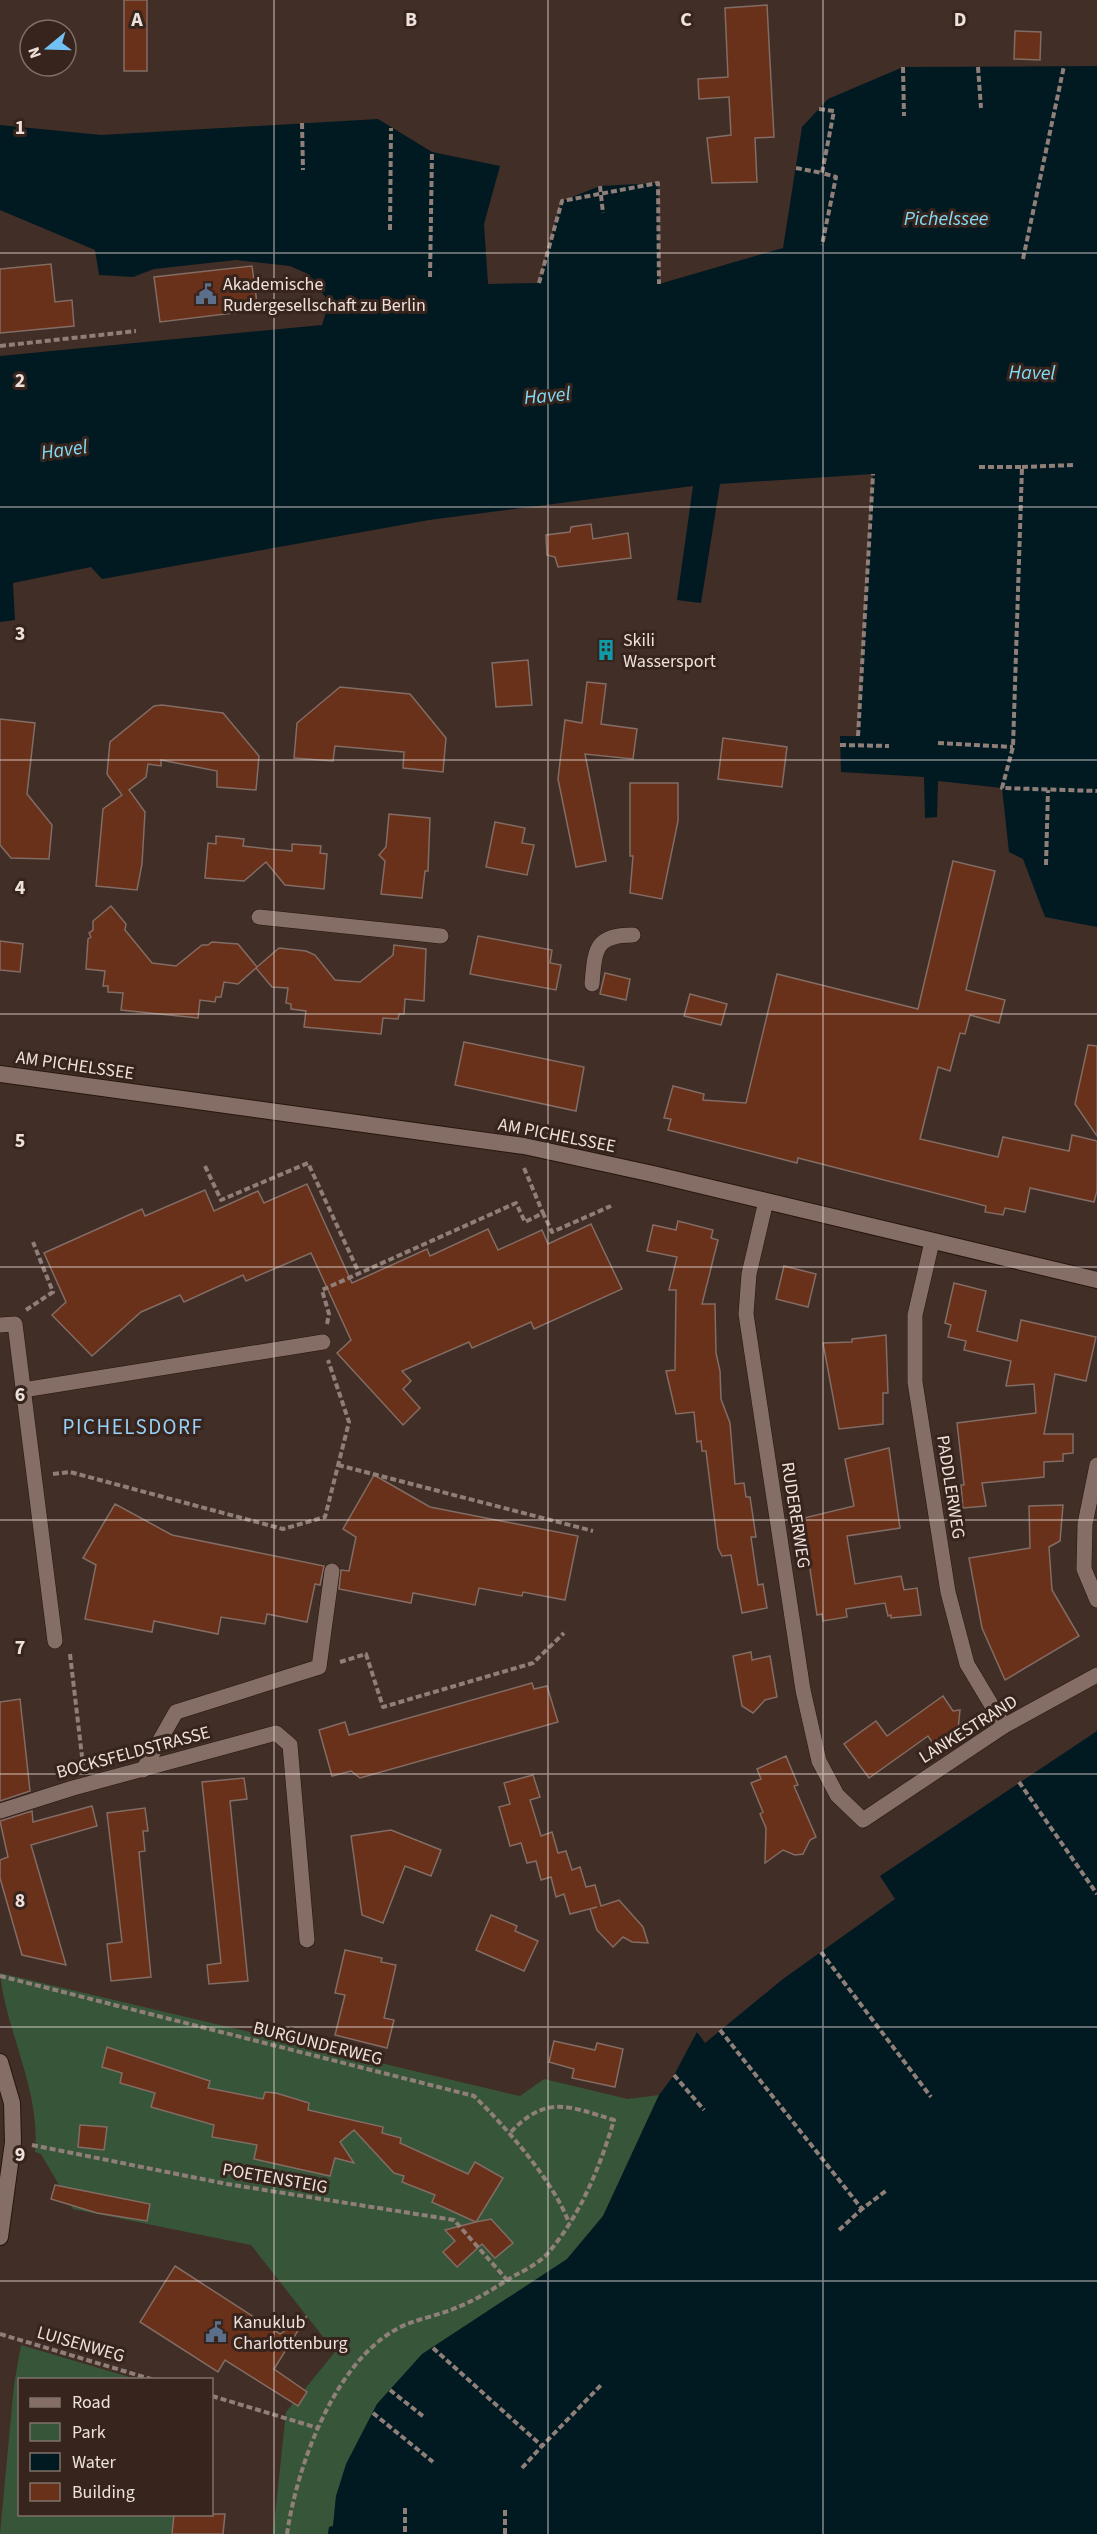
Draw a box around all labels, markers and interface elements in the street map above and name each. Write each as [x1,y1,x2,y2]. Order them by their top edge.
text: A [130,6,143,34]
text: B [405,6,417,34]
text: C [680,6,692,34]
text: D [954,6,966,34]
north arrow [18,18,78,78]
text: N [23,44,47,61]
text: 1 [15,114,25,142]
water label: Pichelssee [904,205,988,233]
place label: Akademische Rudergesellschaft zu Berlin [223,272,426,318]
public building icon: Akademische Rudergesellschaft zu Berlin [194,282,218,306]
water label: Havel [1008,359,1056,387]
text: 2 [15,367,25,395]
water label: Havel [523,380,572,412]
water label: Havel [39,433,89,467]
text: 3 [15,620,25,648]
place label: Skili Wassersport [623,628,716,674]
building icon: Skili Wassersport [594,638,618,662]
text: 4 [15,874,26,902]
street label: AM PICHELSSEE [14,1045,136,1086]
street label: AM PICHELSSEE [496,1112,618,1159]
text: 5 [15,1127,25,1155]
text: 6 [15,1381,25,1409]
district label: PICHELSDORF [63,1412,203,1442]
street label: PADDLERWEG [930,1433,971,1541]
street label: RUDERERWEG [775,1460,816,1570]
text: 7 [15,1634,25,1662]
street label: LANKESTRAND [914,1689,1022,1770]
street label: BOCKSFELDSTRASSE [53,1720,213,1785]
text: 8 [15,1887,25,1915]
street label: BURGUNDERWEG [251,2015,385,2072]
text: 9 [15,2141,25,2169]
street label: POETENSTEIG [220,2157,330,2200]
place label: Kanuklub Charlottenburg [233,2310,348,2356]
street label: LUISENWEG [34,2320,128,2369]
public building icon: Kanuklub Charlottenburg [204,2320,228,2344]
legend [18,2378,213,2516]
text: Road [72,2390,111,2415]
text: Park [72,2420,106,2445]
text: Water [72,2450,116,2475]
text: Building [72,2480,135,2505]

